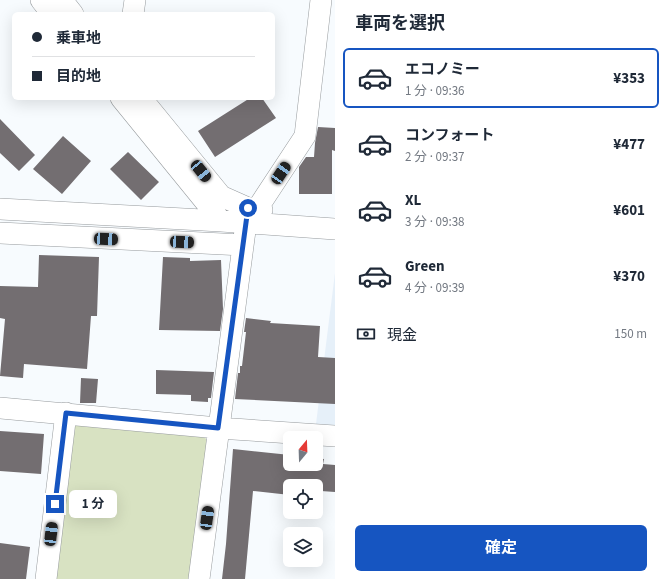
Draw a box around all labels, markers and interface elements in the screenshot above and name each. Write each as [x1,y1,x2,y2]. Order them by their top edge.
text: 車両を選択 [355,11,445,36]
text: 乗車地 [56,28,101,49]
text: エコノミー [405,59,480,80]
icon: car [357,60,393,96]
text: 目的地 [56,66,101,87]
text: ¥353 [613,68,645,89]
text: 1 分 · 09:36 [405,82,465,100]
text: コンフォート [405,125,495,146]
icon: car [357,126,393,162]
text: ¥477 [613,134,645,155]
text: 2 分 · 09:37 [405,148,465,166]
car [189,158,213,184]
car [269,160,293,186]
text: XL [405,190,421,211]
icon: car [357,192,393,228]
route start [239,199,257,217]
text: ¥601 [613,200,645,221]
text: 3 分 · 09:38 [405,213,465,231]
car [94,232,118,246]
car [170,235,194,249]
text: Green [405,256,445,277]
icon: car [357,258,393,294]
text: ¥370 [613,266,645,287]
text: 4 分 · 09:39 [405,279,465,297]
icon: cash [355,323,377,345]
text: 現金 [387,325,417,346]
text: 150 m [614,325,647,343]
north arrow [283,431,323,471]
map controls [283,431,323,567]
button: locate [283,479,323,519]
callout: 1 分 [69,490,117,518]
route end [46,495,64,513]
text: 1 分 [82,495,104,513]
car [199,505,215,531]
car [44,521,58,547]
button: 確定 [355,525,647,571]
button: layers [283,527,323,567]

